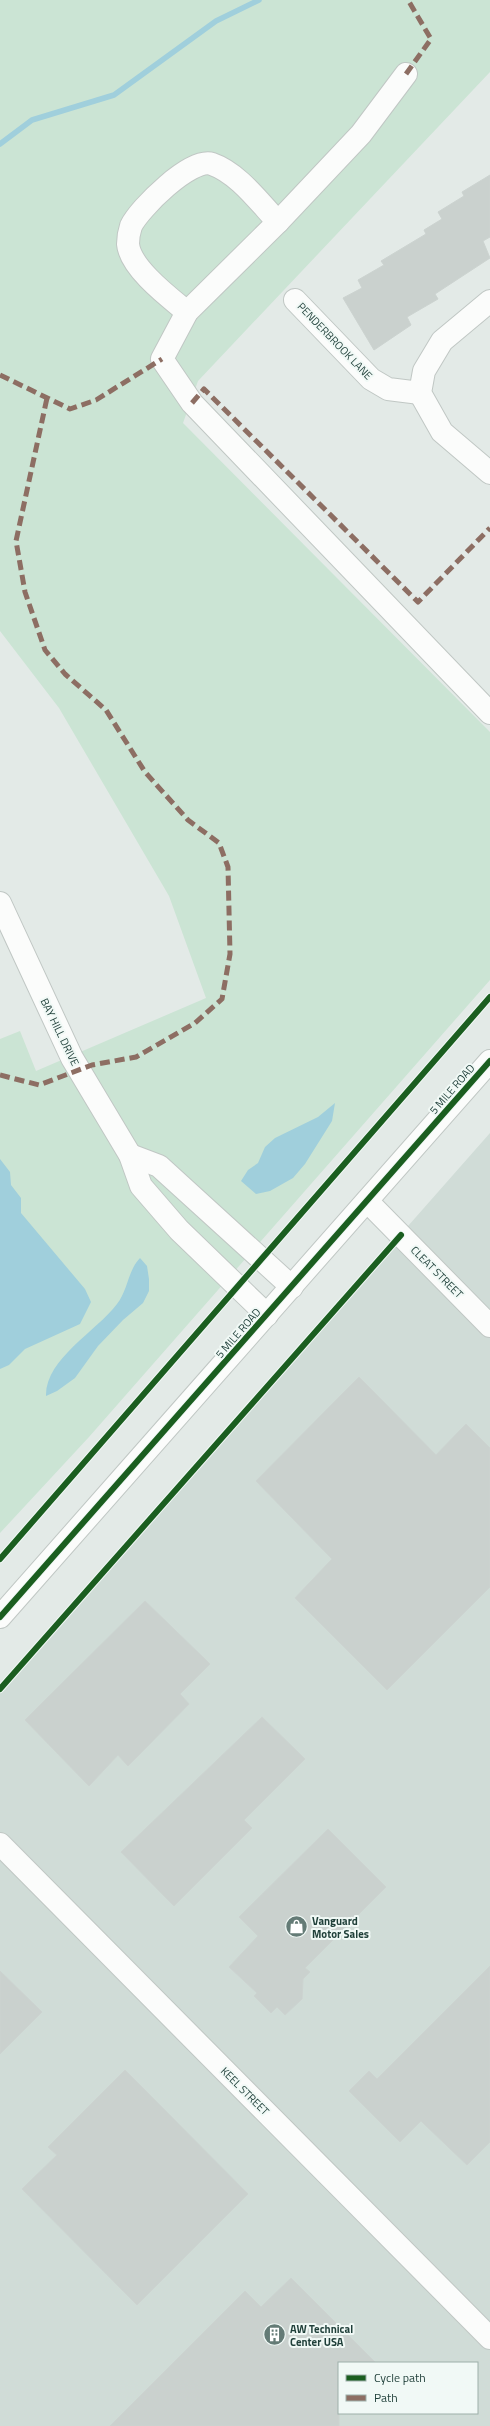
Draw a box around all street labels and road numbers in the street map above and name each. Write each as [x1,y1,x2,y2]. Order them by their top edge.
street label: PENDERBROOK LANE [294,299,376,383]
street label: BAY HILL DRIVE [37,996,83,1068]
street label: 5 MILE ROAD [426,1060,478,1118]
street label: CLEAT STREET [407,1242,467,1302]
street label: 5 MILE ROAD [212,1304,264,1362]
street label: KEEL STREET [217,2063,273,2119]

